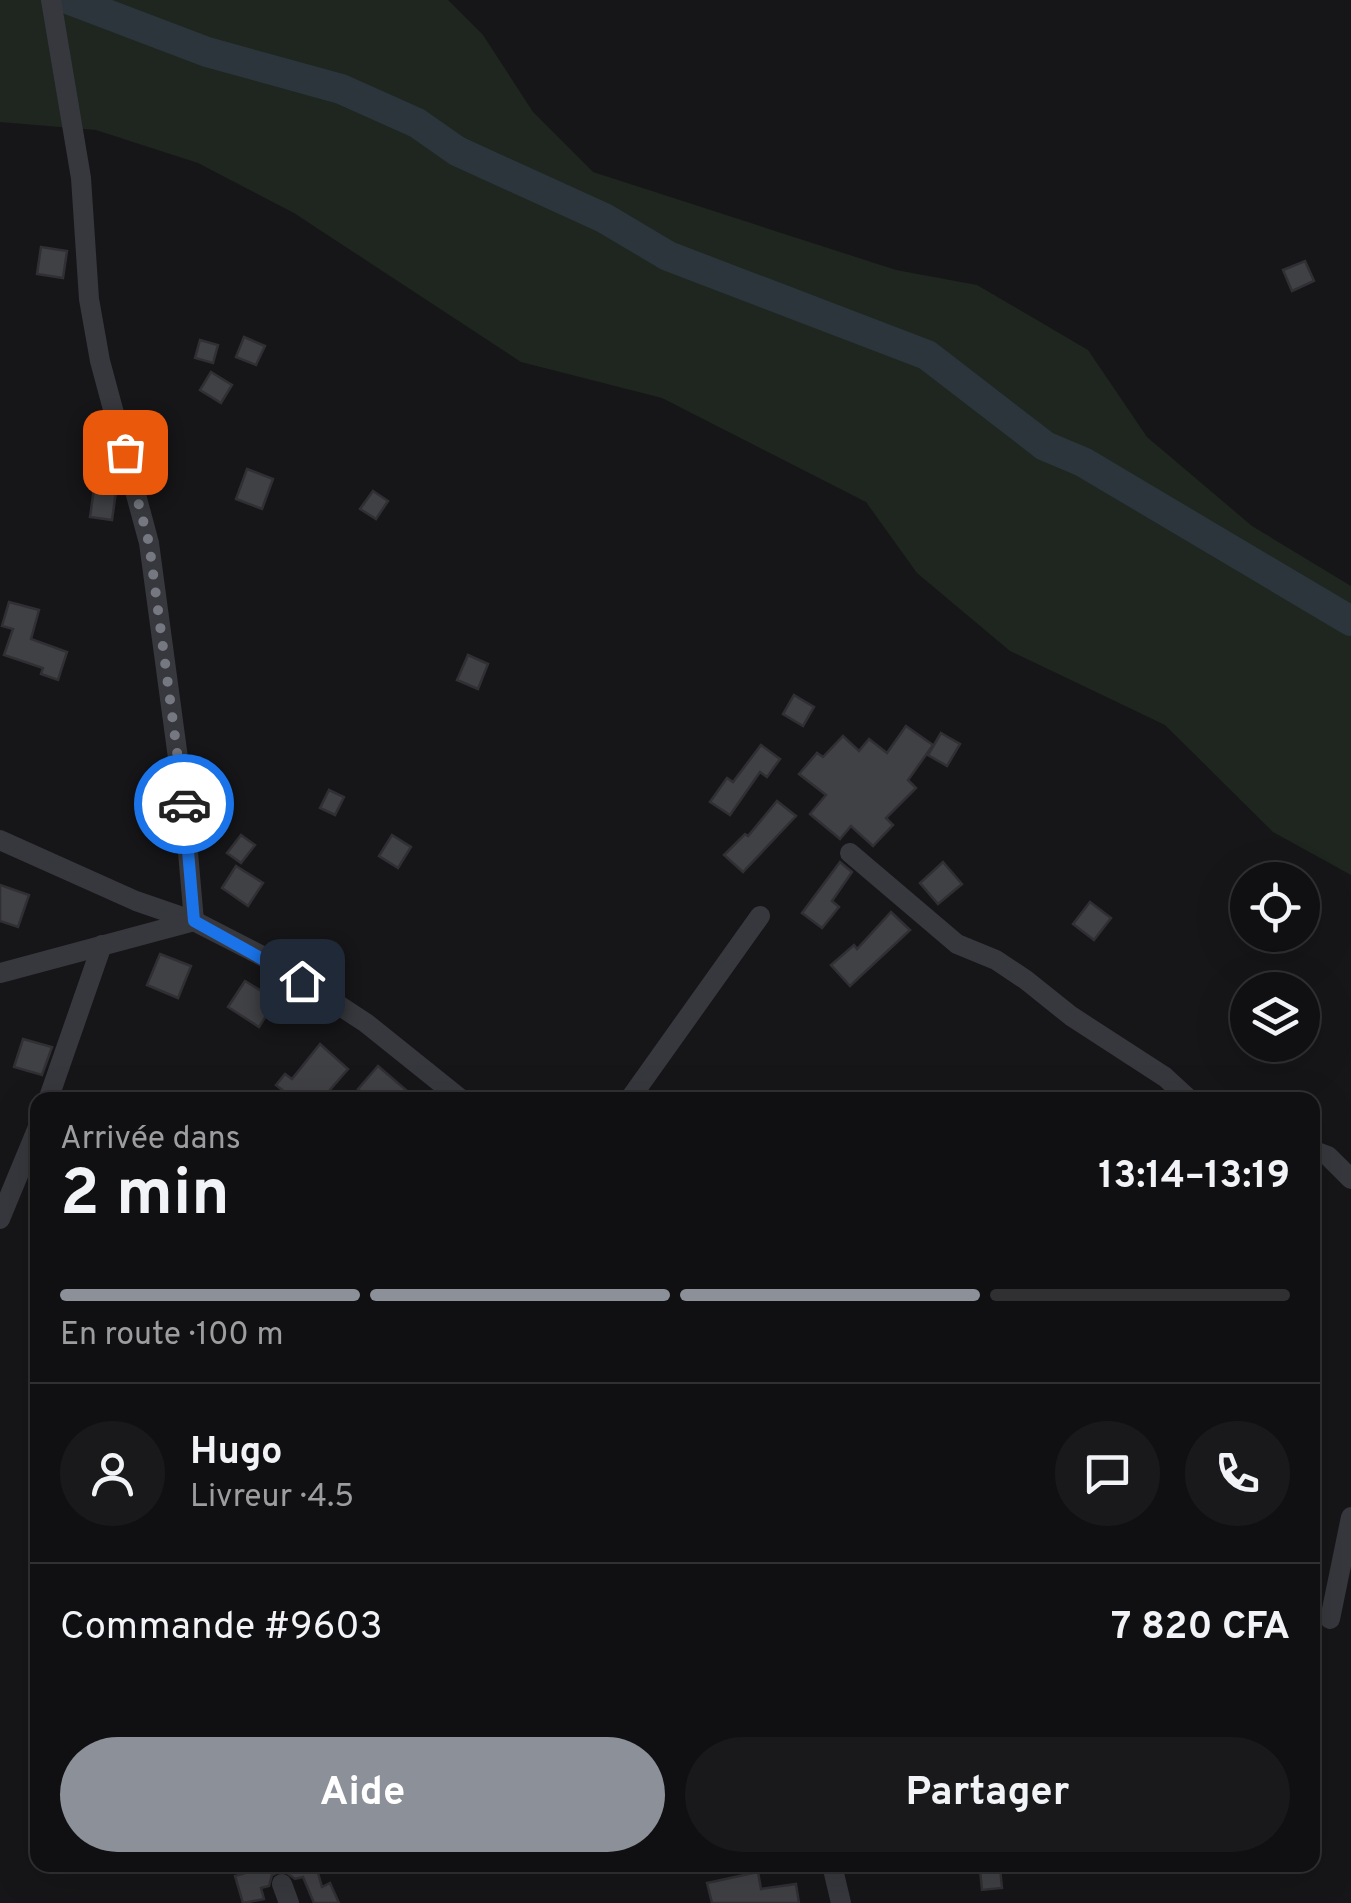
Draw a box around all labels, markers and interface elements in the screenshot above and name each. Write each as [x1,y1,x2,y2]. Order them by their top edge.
pin [83,410,168,495]
icon: bag [98,425,153,480]
courier [134,754,234,854]
icon: car [157,777,212,832]
map controls [1230,862,1320,1062]
button: locate [1230,862,1320,952]
pin [260,939,345,1024]
icon: home [275,954,330,1009]
button: layers [1230,972,1320,1062]
text: Arrivée dans [60,1120,241,1160]
text: 13:14–13:19 [1098,1153,1290,1202]
text: 2 min [60,1156,230,1238]
text: En route · 100 m [60,1316,284,1356]
button: person [60,1421,165,1526]
button: chat [1055,1421,1160,1526]
button: phone [1185,1421,1290,1526]
text: Hugo [190,1429,283,1478]
text: Livreur · 4.5 [190,1478,354,1518]
text: Commande #9603 [60,1604,383,1653]
text: 7 820 CFA [1111,1604,1290,1653]
button: Aide [60,1737,665,1852]
button: Partager [685,1737,1290,1852]

